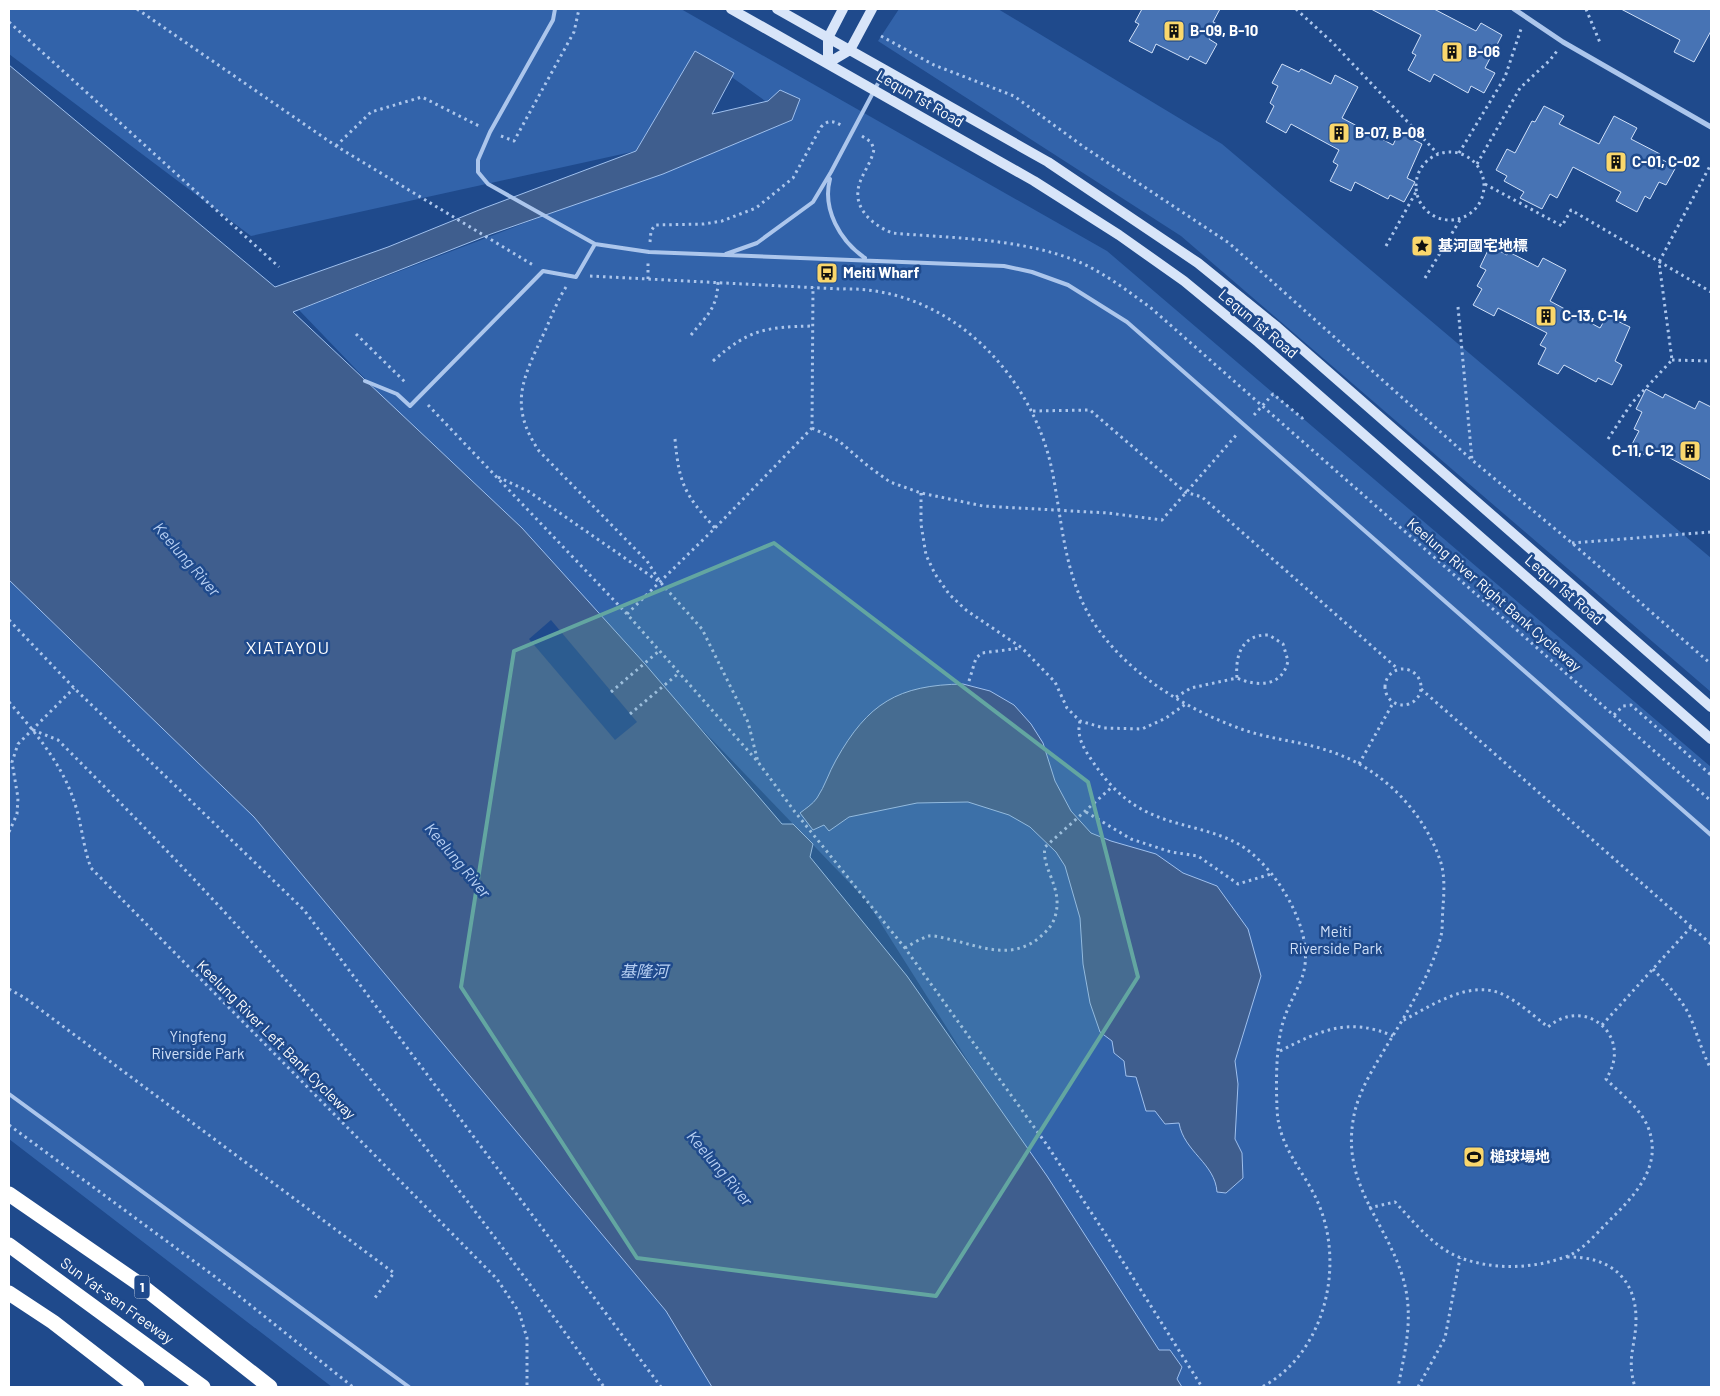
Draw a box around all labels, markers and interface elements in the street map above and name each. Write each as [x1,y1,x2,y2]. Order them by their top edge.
building icon: B-09, B-10 [1162,19,1186,43]
place label: B-09, B-10 [1190,21,1258,39]
building icon: B-06 [1440,40,1464,64]
place label: B-06 [1468,42,1500,60]
street label: Lequn 1st Road [874,66,967,130]
building icon: B-07, B-08 [1327,121,1351,145]
place label: B-07, B-08 [1355,123,1425,141]
building icon: C-01, C-02 [1604,150,1628,174]
place label: C-01, C-02 [1632,152,1700,170]
place icon: 基河國宅地標 [1410,234,1434,258]
place label: 基河國宅地標 [1438,236,1528,254]
bus stop icon: Meiti Wharf [815,261,839,285]
place label: Meiti Wharf [843,263,919,281]
street label: Lequn 1st Road [1215,285,1302,362]
building icon: C-13, C-14 [1534,304,1558,328]
place label: C-13, C-14 [1562,306,1627,324]
building icon: C-11, C-12 [1678,439,1702,463]
place label: C-11, C-12 [1612,441,1674,459]
street label: Keelung River Right Bank Cycleway [1404,514,1586,675]
water label: Keelung River [150,518,226,601]
street label: Lequn 1st Road [1522,550,1608,628]
district label: XIATAYOU [246,636,330,658]
water label: Keelung River [422,818,496,902]
park label: Meiti Riverside Park [1290,922,1383,957]
street label: Keelung River Left Bank Cycleway [193,956,360,1123]
water label: 基隆河 [620,961,671,980]
park label: Yingfeng Riverside Park [152,1027,245,1062]
water label: Keelung River [684,1126,758,1210]
sports icon: 槌球場地 [1462,1145,1486,1169]
place label: 槌球場地 [1490,1147,1550,1165]
street label: Sun Yat-sen Freeway [58,1253,178,1347]
road number: 1 [134,1275,150,1298]

